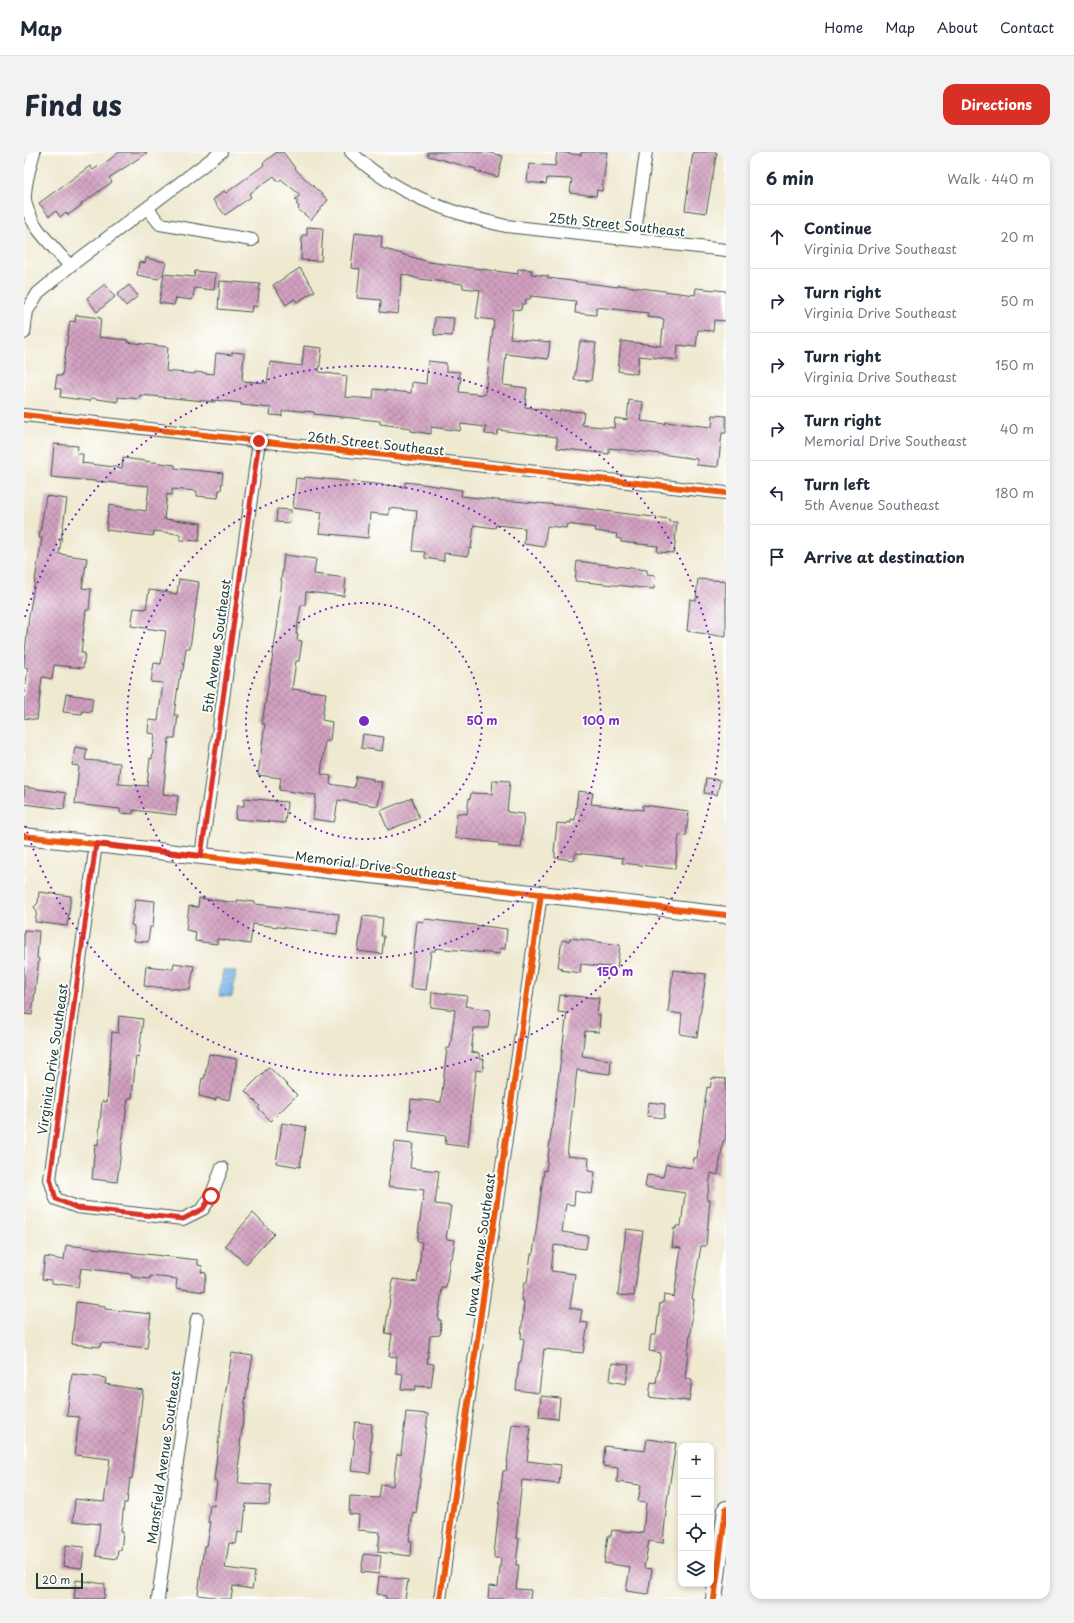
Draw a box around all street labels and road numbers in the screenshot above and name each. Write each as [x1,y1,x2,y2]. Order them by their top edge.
street label: 25th Street Southeast [548,207,686,241]
street label: 26th Street Southeast [307,426,445,460]
street label: 5th Avenue Southeast [197,578,235,714]
street label: Memorial Drive Southeast [294,846,458,884]
street label: Virginia Drive Southeast [32,982,72,1136]
street label: Iowa Avenue Southeast [460,1172,500,1318]
street label: Mansfield Avenue Southeast [141,1369,185,1545]

